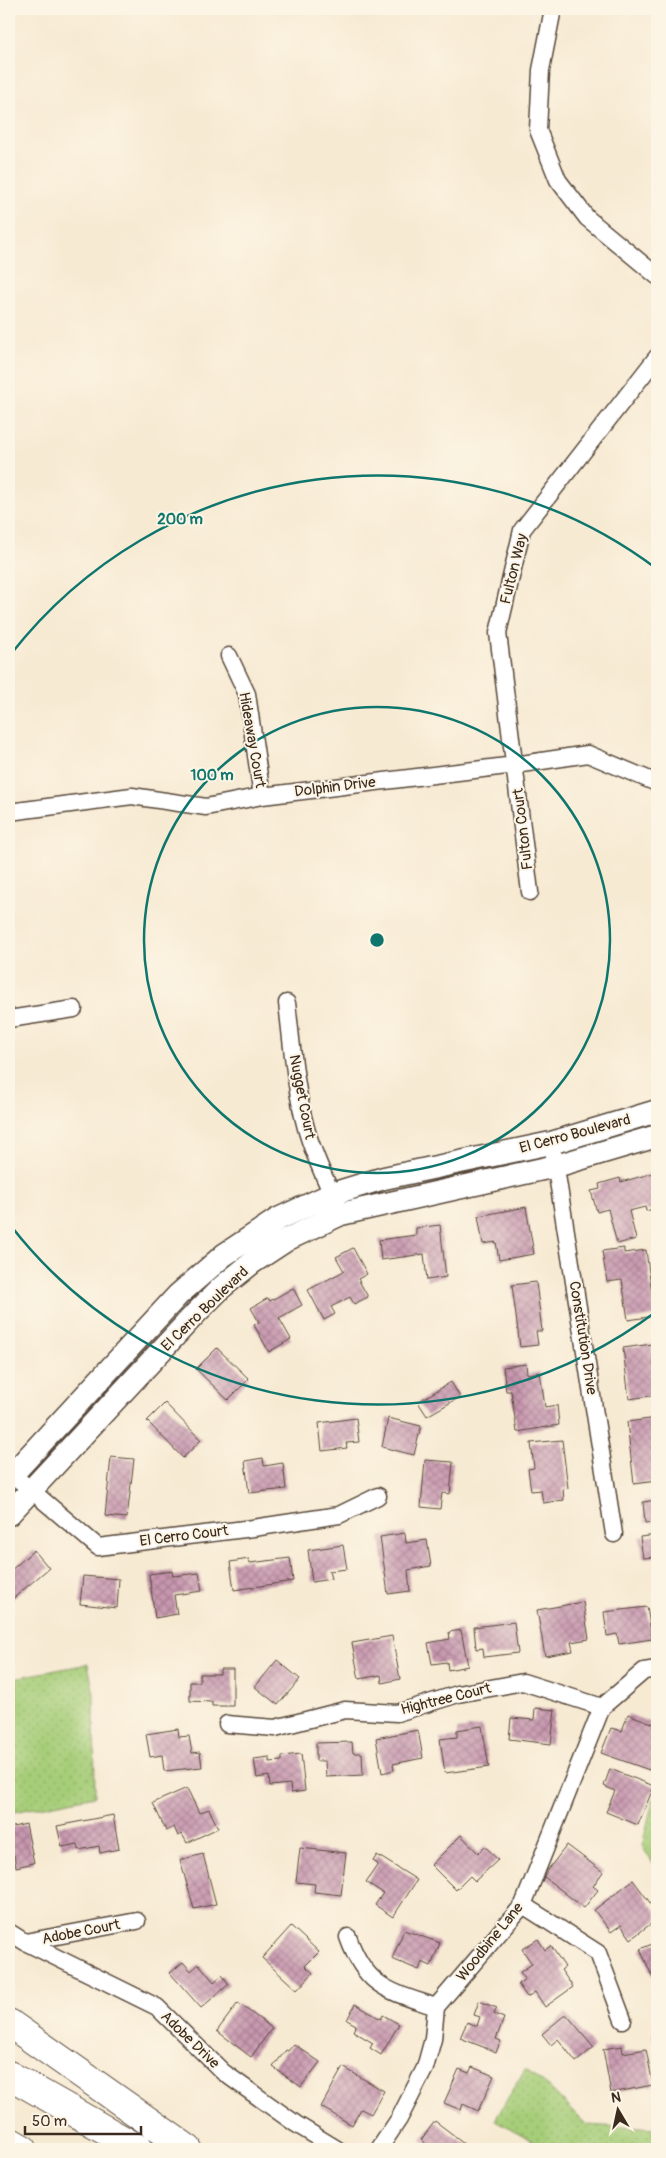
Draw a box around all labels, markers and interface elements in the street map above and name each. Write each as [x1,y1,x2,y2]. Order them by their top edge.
text: 200 m [157,510,203,529]
street label: Fulton Way [496,531,532,606]
street label: Hideaway Court [234,691,270,790]
text: 100 m [191,766,233,785]
street label: Dolphin Drive [293,773,377,801]
street label: Fulton Court [508,786,537,871]
centre of rings [368,931,386,949]
street label: Nugget Court [284,1053,320,1142]
street label: El Cerro Boulevard [517,1110,633,1158]
street label: El Cerro Boulevard [157,1263,253,1355]
street label: Constitution Drive [565,1280,601,1397]
street label: El Cerro Court [139,1521,230,1551]
street label: Hightree Court [399,1678,494,1719]
street label: Woodbine Lane [452,1898,528,1985]
street label: Adobe Court [40,1915,123,1949]
street label: Adobe Drive [156,2007,224,2073]
north arrow [594,2086,644,2136]
text: N [610,2089,622,2107]
scale bar [25,2103,141,2135]
text: 50 m [32,2112,67,2131]

